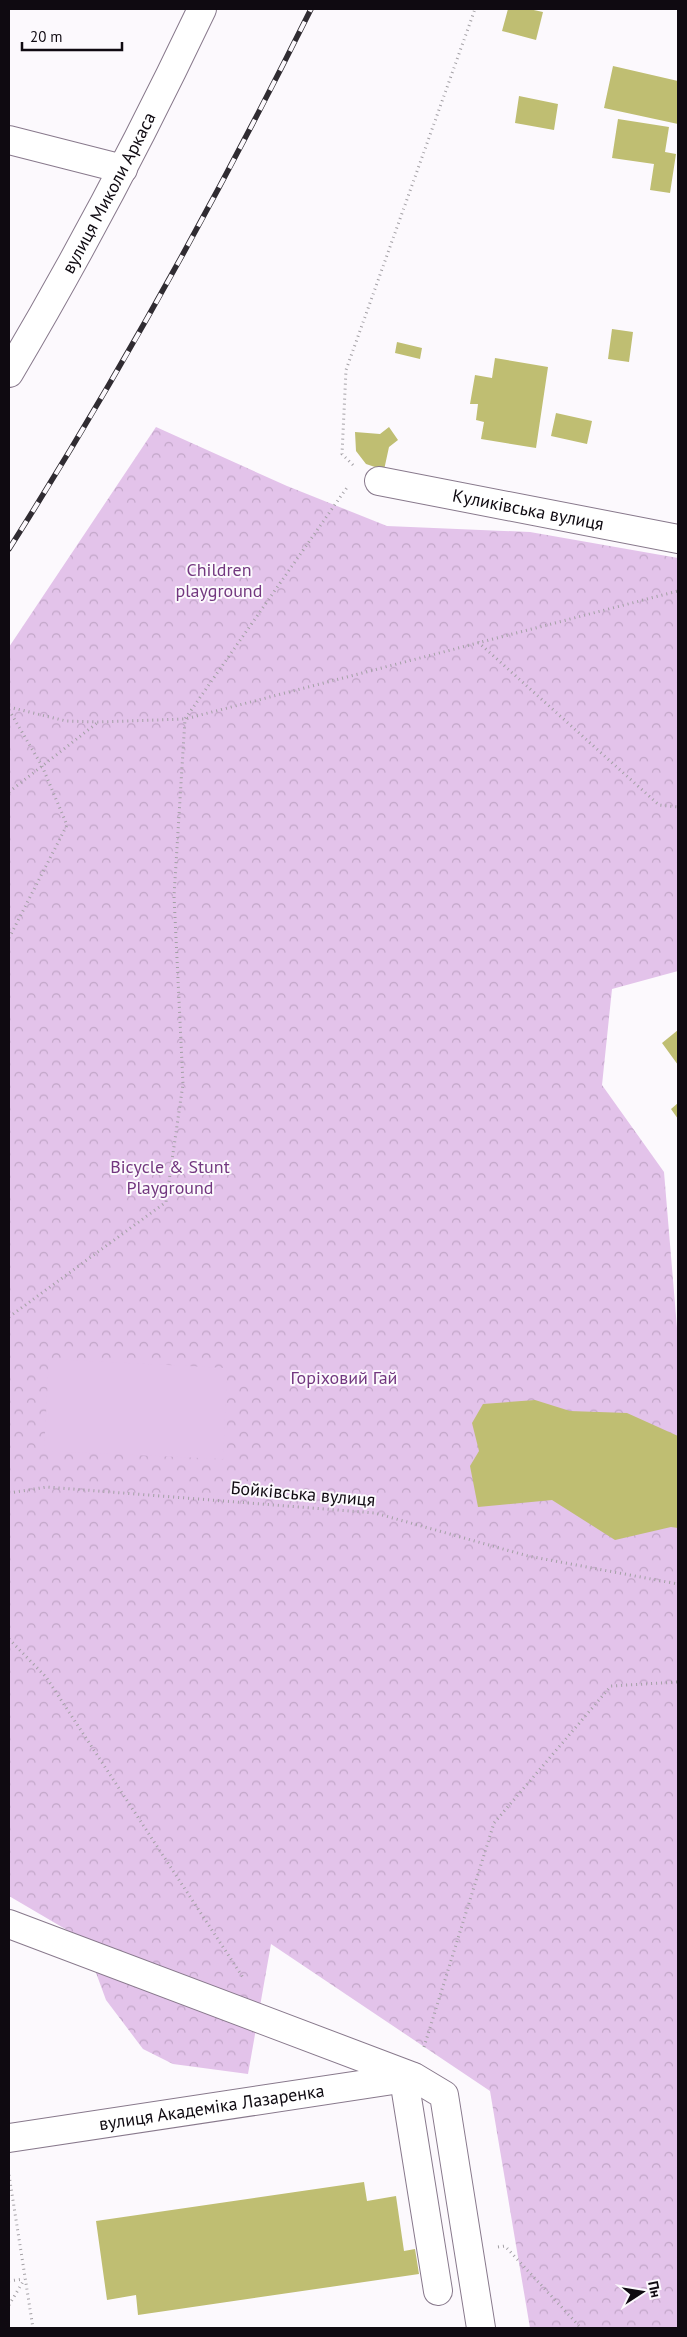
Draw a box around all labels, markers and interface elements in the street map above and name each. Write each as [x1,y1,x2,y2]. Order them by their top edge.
scale bar [22,20,122,52]
text: 20 m [30,27,63,46]
street label: вулиця Миколи Аркаса [56,108,161,277]
street label: Куликівська вулиця [451,484,606,535]
park label: Children playground [176,558,262,602]
park label: Bicycle & Stunt Playground [110,1155,230,1199]
park label: Горіховий Гай [291,1366,397,1389]
street label: Бойківська вулиця [230,1476,376,1511]
street label: вулиця Академіка Лазаренка [97,2079,326,2135]
north arrow [617,2267,667,2317]
text: Пн [644,2279,665,2299]

